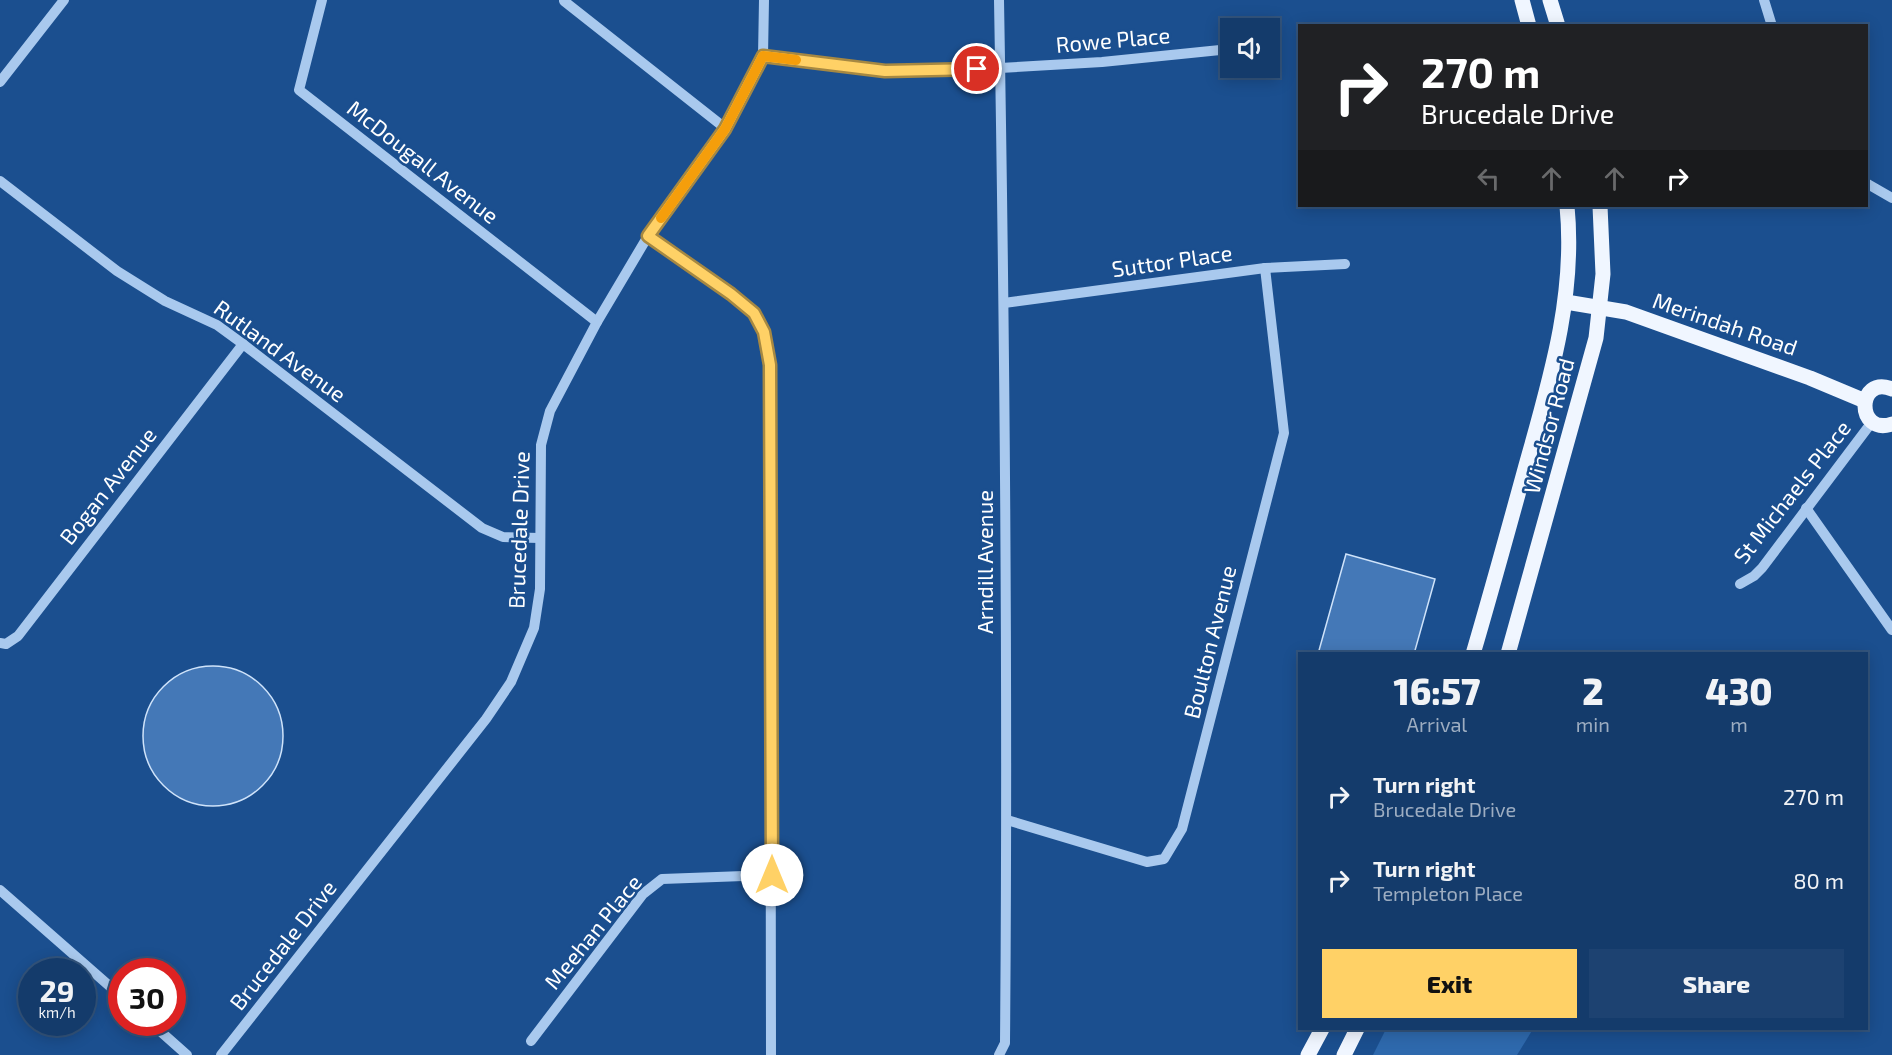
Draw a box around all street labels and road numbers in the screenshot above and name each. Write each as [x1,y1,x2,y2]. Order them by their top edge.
street label: Rowe Place [1055,21,1171,57]
street label: McDougall Avenue [343,94,504,228]
street label: Suttor Place [1110,239,1234,281]
street label: Merindah Road [1650,286,1801,360]
street label: Rutland Avenue [210,294,352,407]
street label: Windsor Road [1517,355,1579,496]
street label: St Michaels Place [1727,415,1855,568]
street label: Bogan Avenue [53,422,161,549]
street label: Brucedale Drive [502,451,534,609]
street label: Arndill Avenue [971,490,997,634]
street label: Boulton Avenue [1177,563,1241,721]
street label: Meehan Place [538,869,646,994]
street label: Brucedale Drive [223,874,341,1014]

